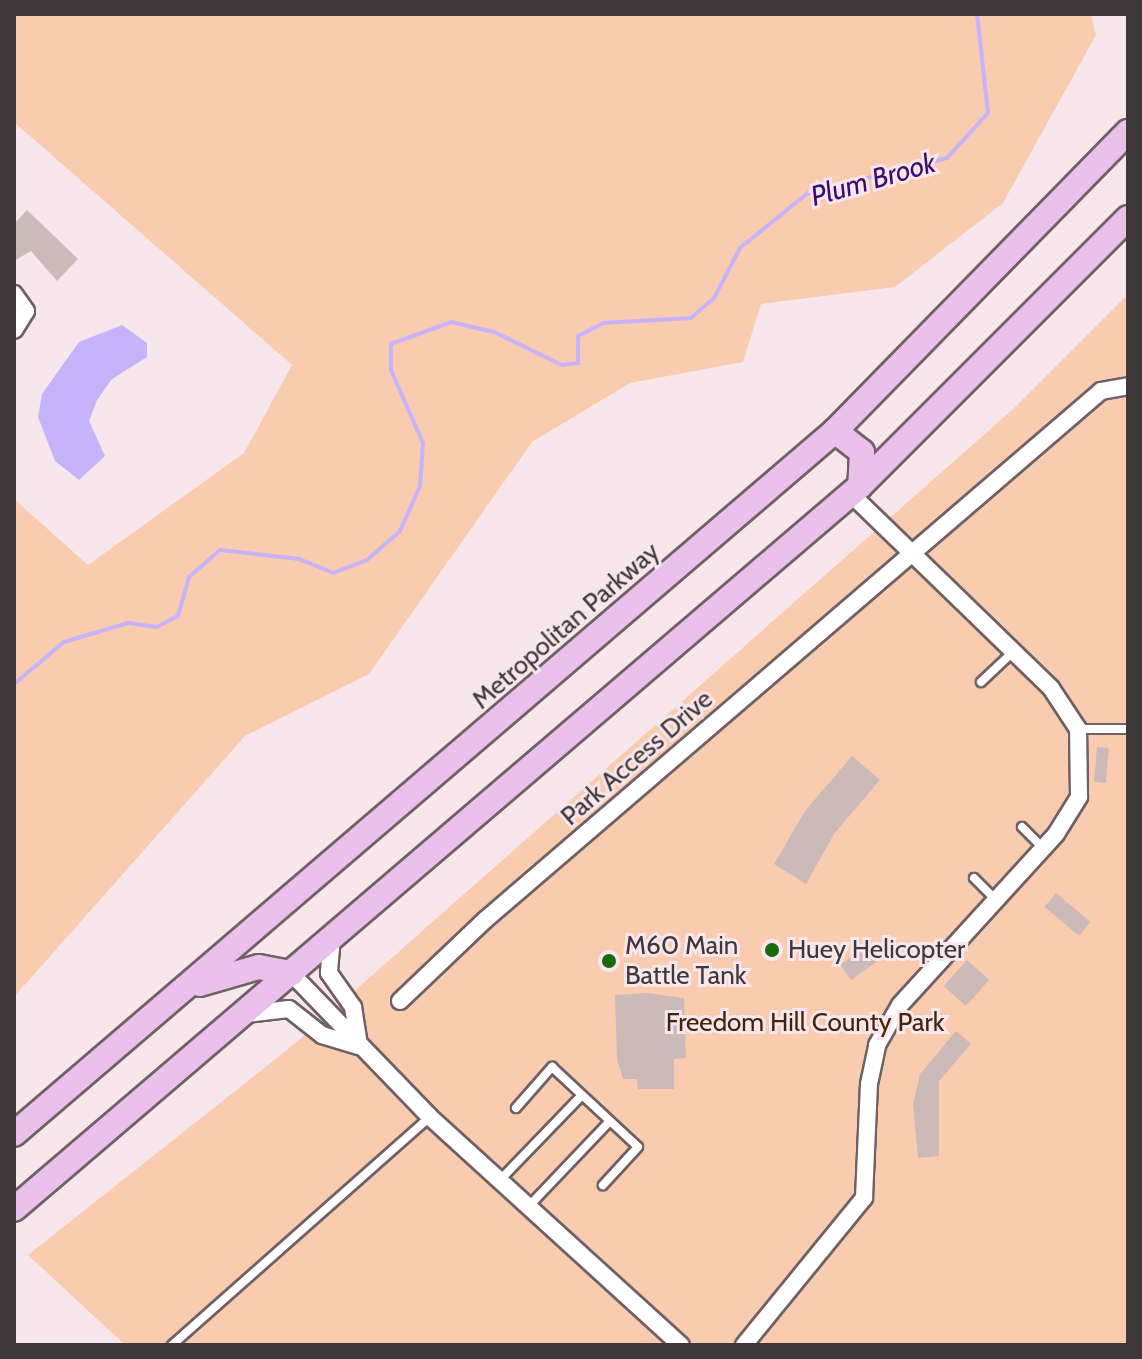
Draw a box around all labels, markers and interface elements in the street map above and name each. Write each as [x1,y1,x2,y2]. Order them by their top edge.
water label: Plum Brook [807,145,939,213]
street label: Metropolitan Parkway [466,536,666,716]
street label: Park Access Drive [555,684,719,832]
place label: M60 Main Battle Tank [625,930,746,992]
place label: Huey Helicopter [788,934,965,966]
marker: Huey Helicopter [763,941,781,959]
marker: M60 Main Battle Tank [600,952,618,970]
park label: Freedom Hill County Park [666,1007,944,1039]

